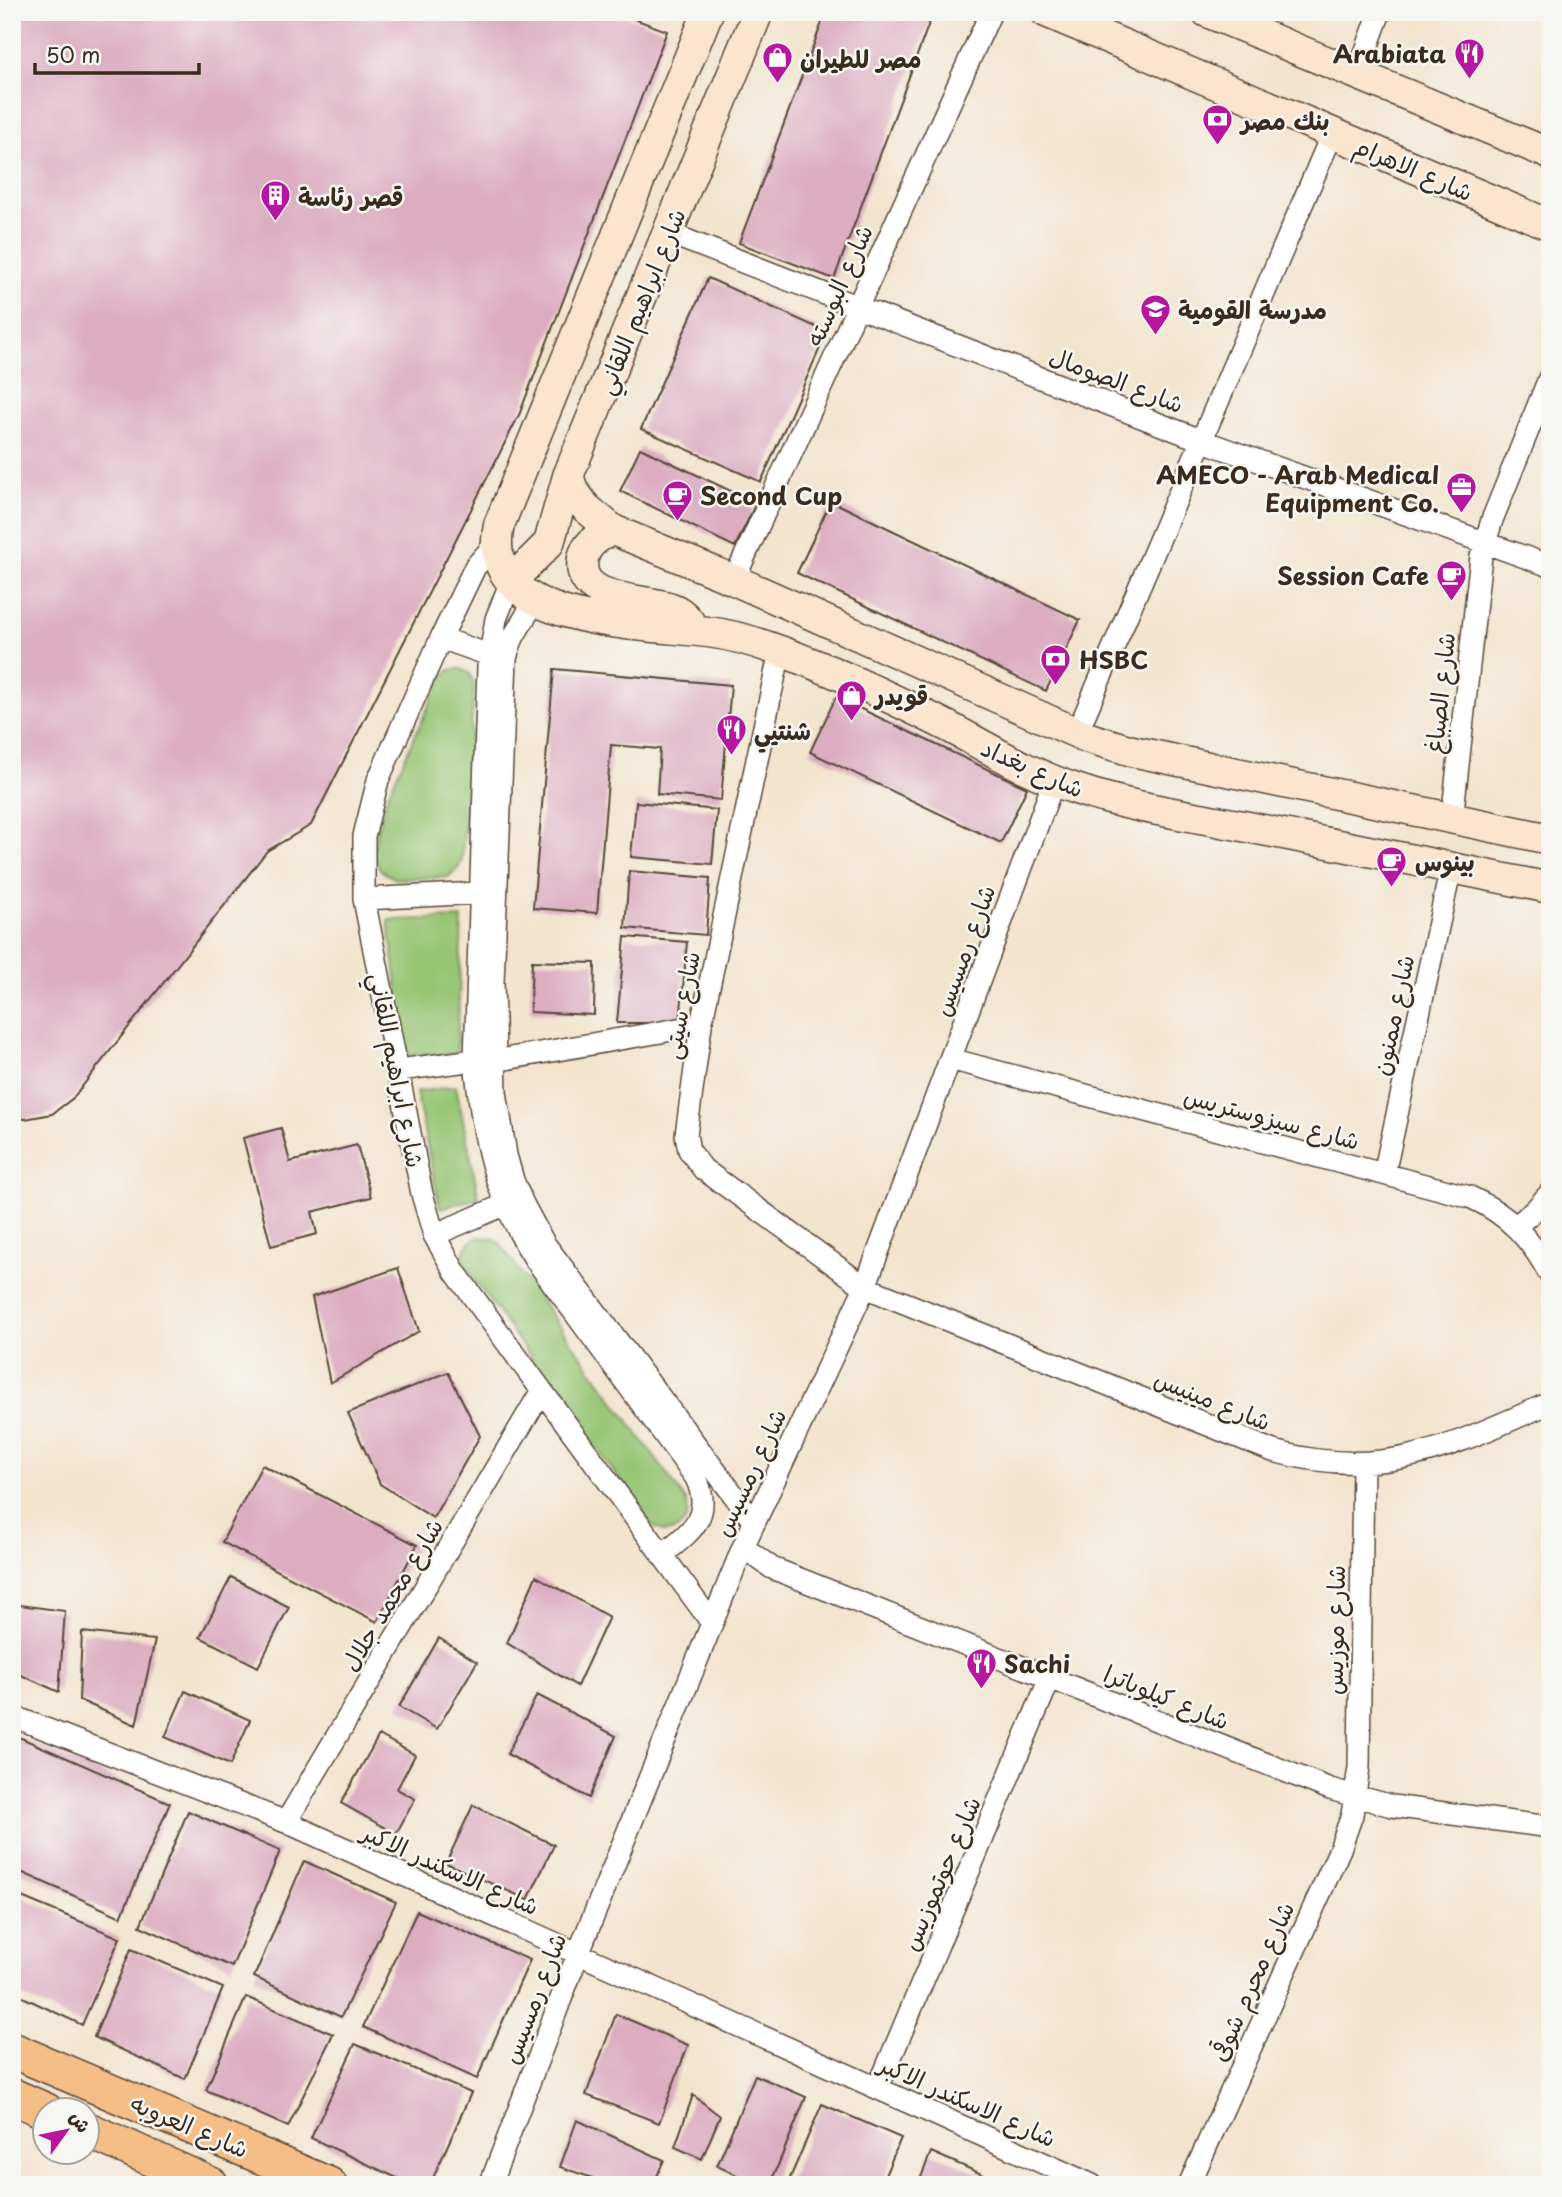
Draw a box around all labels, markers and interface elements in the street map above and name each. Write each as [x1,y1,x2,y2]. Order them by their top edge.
scale bar [35,32,200,76]
place label: Arabiata [1333,35,1446,71]
restaurant icon: Arabiata [1452,36,1486,80]
text: 50 m [46,38,100,70]
place label: مصر للطيران [800,40,921,76]
shop icon: مصر للطيران [760,41,794,85]
place label: بنك مصر [1239,102,1329,138]
bank icon: بنك مصر [1201,103,1235,147]
street label: شارع الاهرام [1348,127,1479,212]
place label: قصر رئاسة [298,178,403,214]
building icon: قصر رئاسة [258,179,292,223]
street label: شارع ابراهيم اللقاني [586,203,698,401]
street label: شارع البوسته [795,218,882,352]
place label: مدرسة القومية [1178,291,1327,327]
school or university icon: مدرسة القومية [1138,292,1172,336]
street label: شارع الصومال [1044,337,1189,422]
place label: AMECO - Arab Medical Equipment Co. [1156,456,1439,520]
office icon: AMECO - Arab Medical Equipment Co. [1445,471,1479,515]
place label: Second Cup [700,477,842,513]
cafe icon: Second Cup [660,478,694,522]
place label: Session Cafe [1277,557,1429,593]
cafe icon: Session Cafe [1435,558,1469,602]
street label: شارع الصباغ [1415,631,1464,756]
place label: HSBC [1079,641,1148,677]
bank icon: HSBC [1039,642,1073,686]
place label: قويدر [873,677,928,713]
shop icon: قويدر [835,678,869,722]
place label: شنتيي [754,712,811,753]
restaurant icon: شنتيي [714,713,748,757]
street label: شارع بغداد [975,728,1090,807]
place label: بينوس [1415,843,1475,879]
cafe icon: بينوس [1375,844,1409,888]
street label: شارع رمسيس [923,879,1004,1021]
street label: شارع سيتى [652,948,709,1062]
street label: شارع ممنون [1362,951,1423,1079]
street label: شارع ابراهيم اللقاني [357,969,435,1172]
street label: شارع سيزوستريس [1180,1076,1364,1159]
street label: شارع مينيس [1149,1359,1277,1440]
street label: شارع رمسيس [704,1402,795,1542]
street label: شارع محمد جلال [331,1511,452,1678]
street label: شارع موزيس [1315,1565,1354,1695]
place label: Sachi [1004,1645,1070,1681]
restaurant icon: Sachi [964,1646,998,1690]
street label: شارع كيلوباترا [1098,1654,1235,1738]
street label: شارع حوتموزيس [891,1790,990,1956]
street label: شارع الاسكندر الاكبر [354,1812,545,1924]
street label: شارع محرم شوقى [1200,1895,1304,2068]
street label: شارع رمسيس [492,1927,575,2069]
street label: شارع الاسكندر الاكبر [871,2044,1062,2156]
street label: شارع العروبه [125,2084,255,2167]
north arrow [32,2096,102,2166]
text: ش [64,2105,99,2138]

